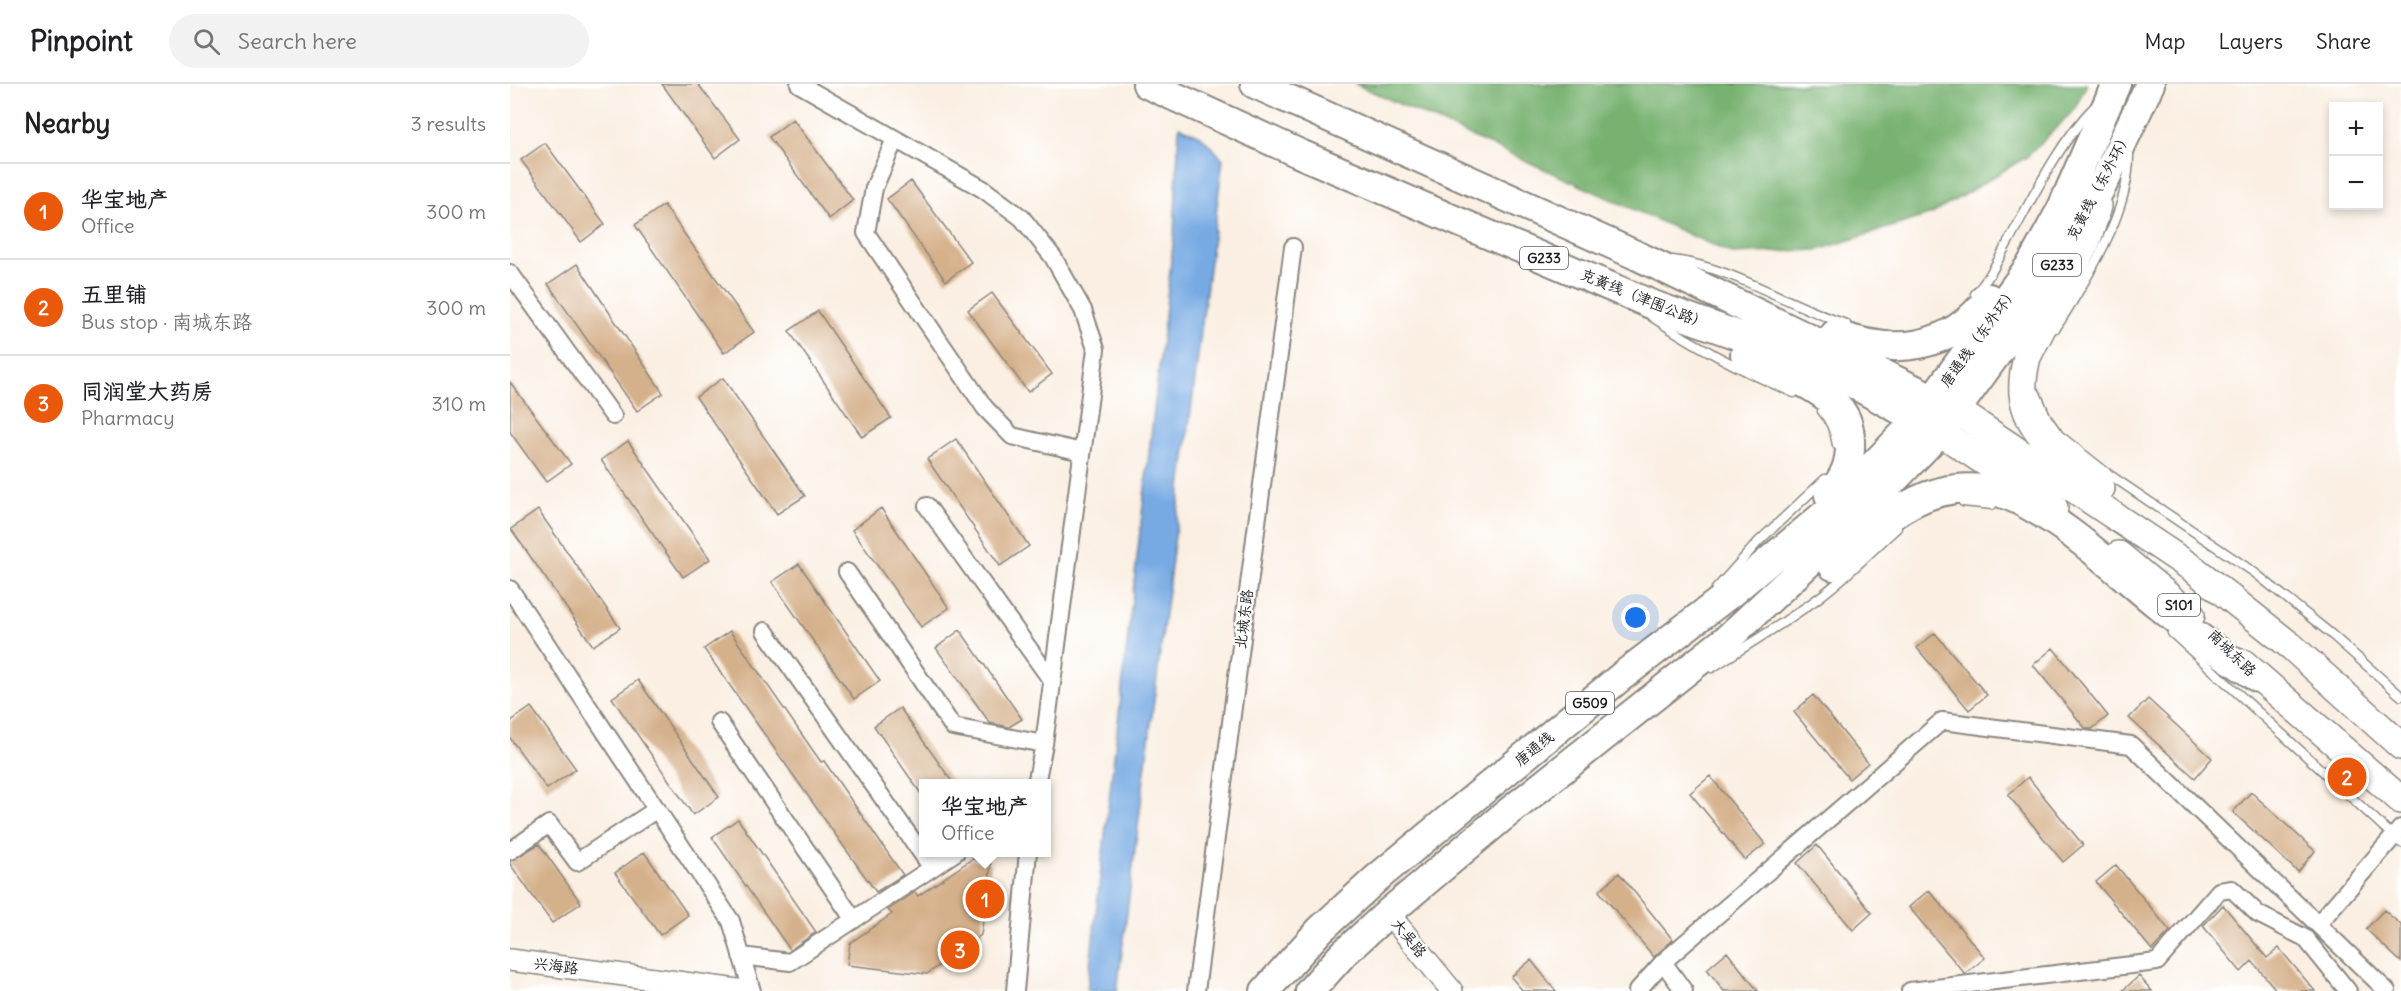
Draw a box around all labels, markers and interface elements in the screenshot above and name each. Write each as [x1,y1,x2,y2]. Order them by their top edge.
search box [169,14,589,68]
text: Pinpoint [30,23,133,59]
icon: search [190,25,223,58]
text: Search here [238,27,357,55]
text: Map [2145,28,2185,55]
text: Layers [2218,28,2283,55]
text: Share [2316,28,2371,55]
map controls [2329,102,2383,210]
button: + [2329,102,2383,156]
text: Nearby [24,107,110,140]
text: 3 results [410,111,486,136]
street label: 克黄线（东外环） [2062,128,2135,243]
button: − [2329,156,2383,210]
text: 华宝地产 [81,185,169,213]
text: 1 [40,199,47,224]
text: 300 m [426,199,486,224]
text: Office [81,213,135,238]
road number: G233 [1520,247,1568,269]
road number: G233 [2033,254,2081,276]
street label: 克黄线（津围公路） [1578,264,1710,333]
text: 五里铺 [81,280,147,308]
street label: 唐通线（东外环） [1936,283,2022,391]
text: 2 [38,295,49,320]
text: 300 m [426,295,486,320]
text: Bus stop · 南城东路 [81,309,252,334]
text: 同润堂大药房 [81,377,213,405]
text: 3 [38,391,49,416]
text: 310 m [431,391,486,416]
text: Pharmacy [81,405,175,430]
street label: 北城东路 [1230,588,1257,650]
road number: S101 [2158,594,2200,616]
your location [1621,603,1650,632]
street label: 南城东路 [2204,625,2261,680]
road number: G509 [1566,692,1614,714]
street label: 唐通线 [1510,727,1557,770]
pin: 2 [2328,754,2366,800]
popup [919,779,1051,857]
text: 华宝地产 [941,792,1029,820]
text: Office [941,820,995,845]
pin: 1 [966,876,1004,922]
street label: 大吴路 [1388,914,1431,961]
pin: 3 [940,928,980,972]
street label: 兴海路 [533,953,580,978]

